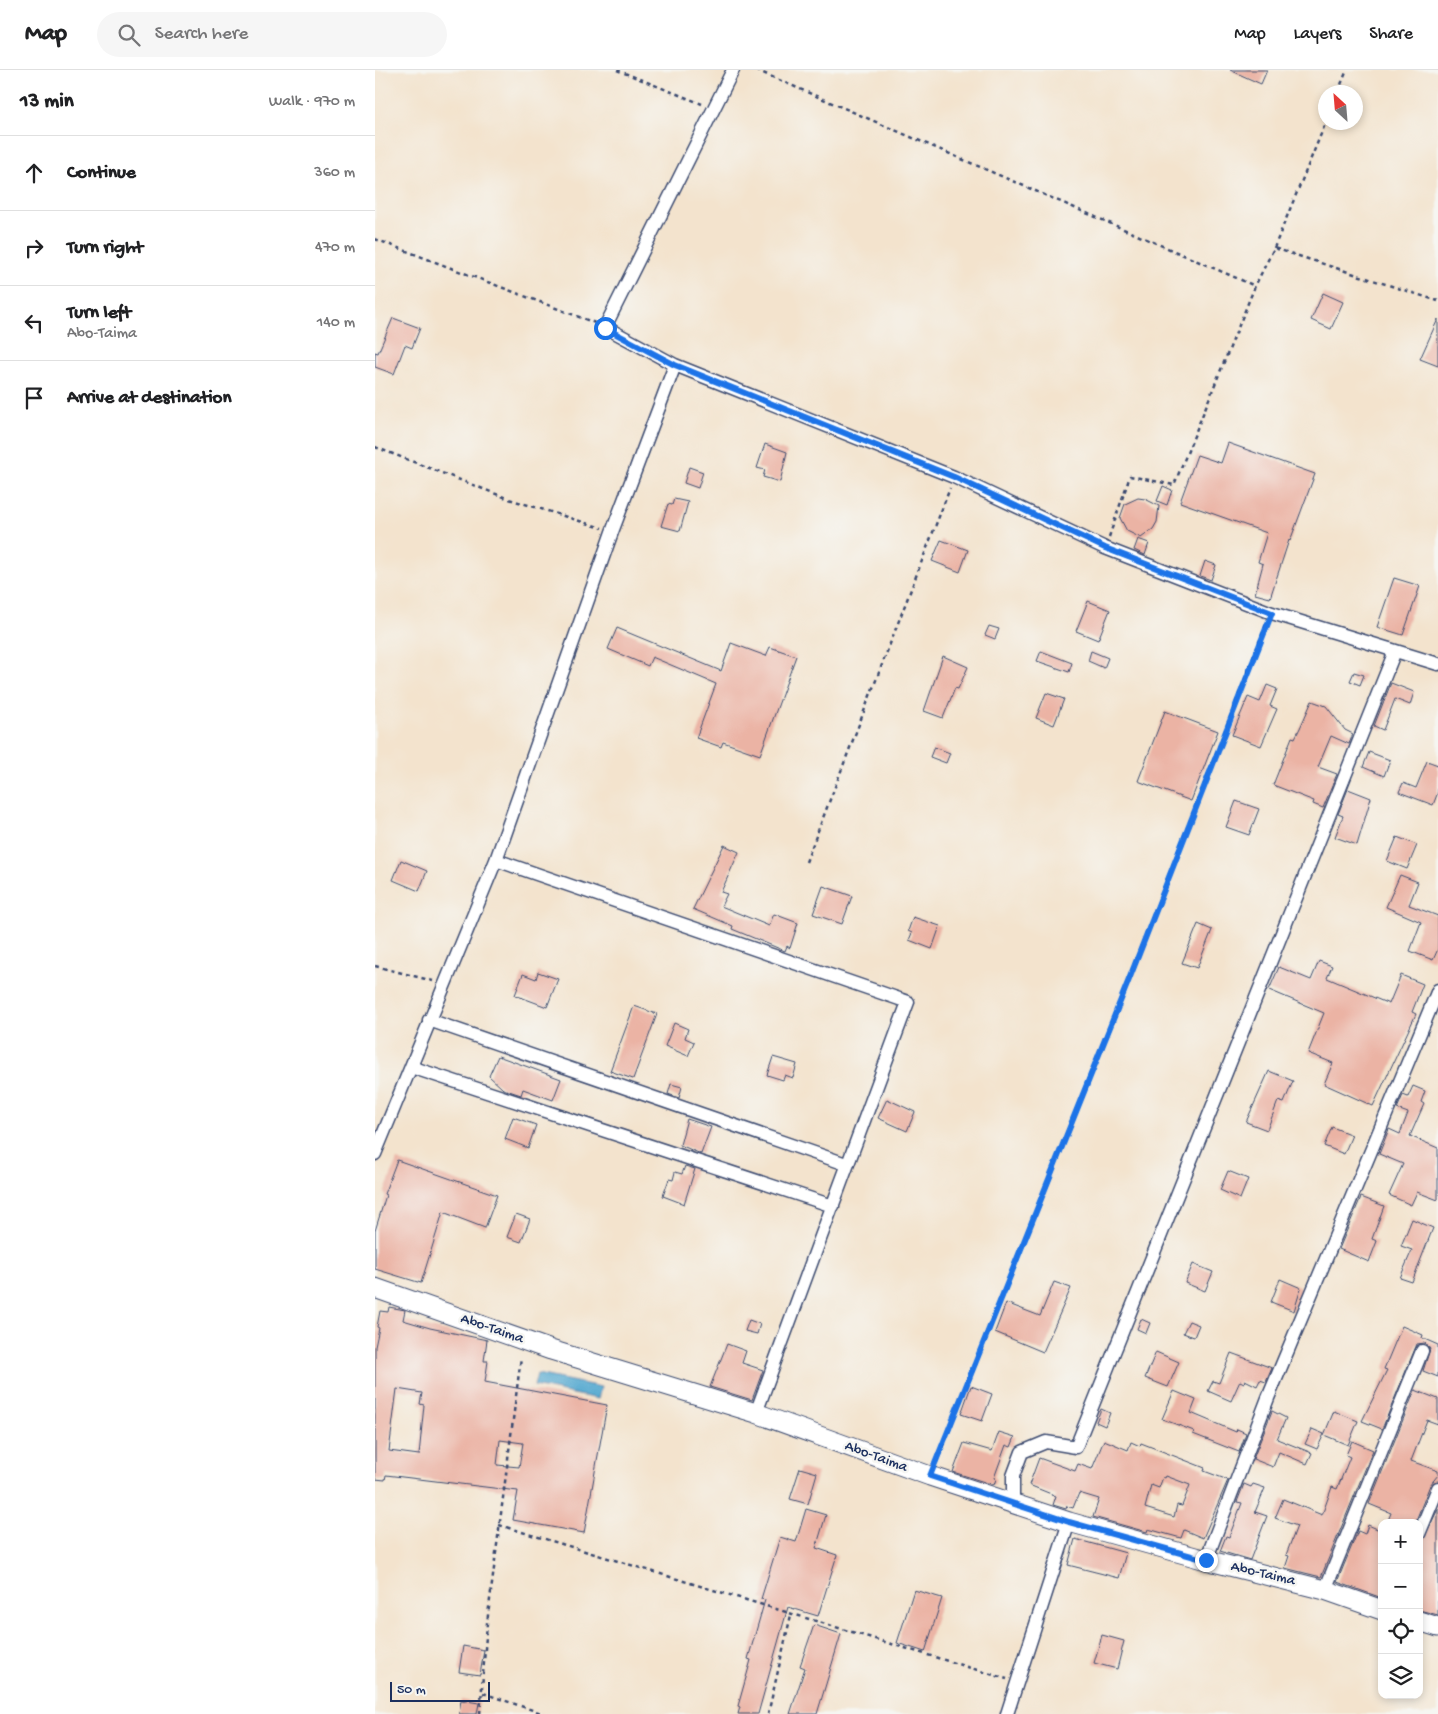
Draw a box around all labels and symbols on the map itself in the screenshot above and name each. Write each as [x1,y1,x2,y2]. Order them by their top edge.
north arrow [1318,85,1363,130]
route start [594,317,617,340]
street label: Abo-Taima [458,1310,527,1348]
street label: Abo-Taima [842,1437,911,1477]
route end [1195,1549,1218,1572]
street label: Abo-Taima [1229,1558,1298,1590]
scale bar [390,1679,490,1702]

